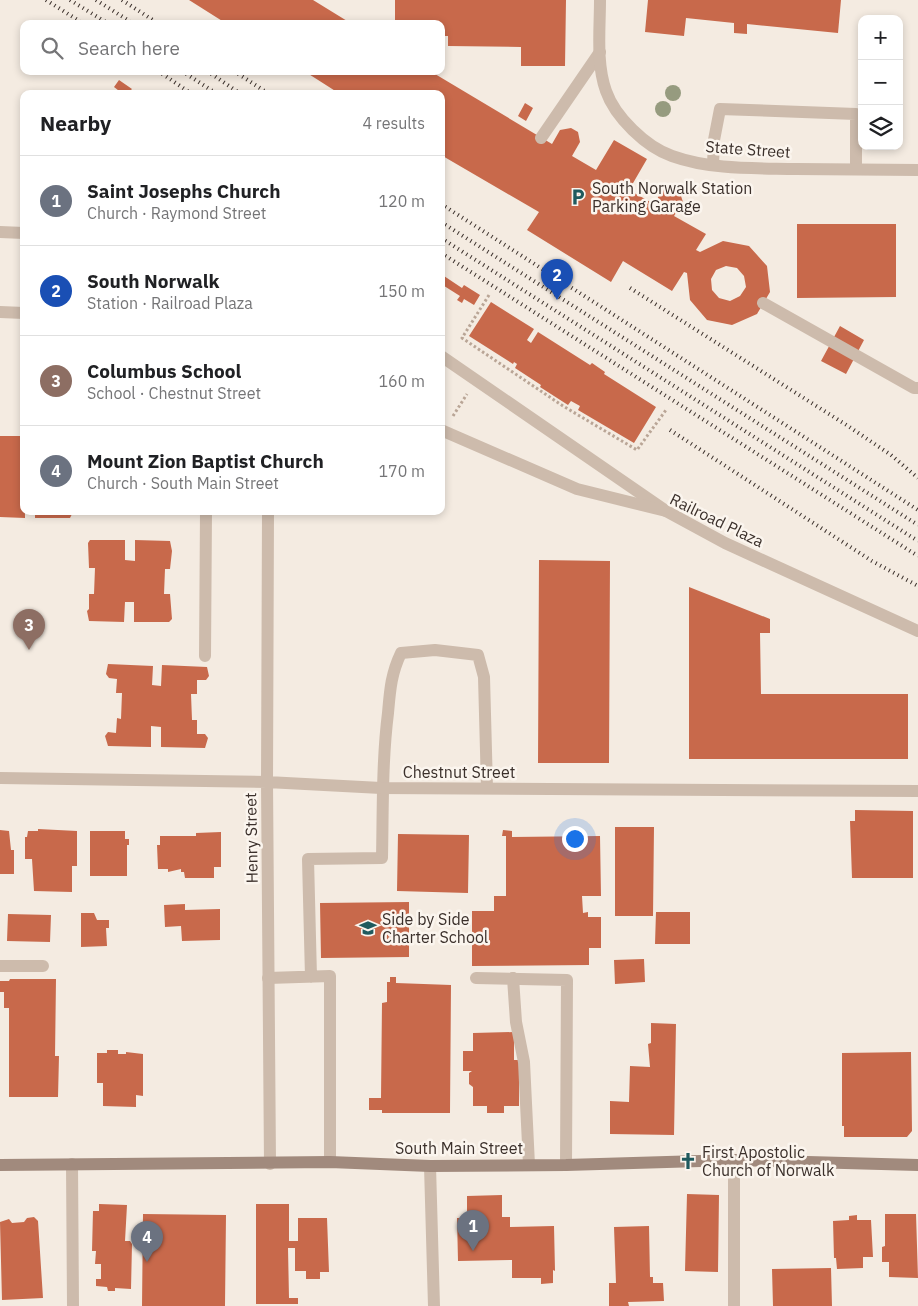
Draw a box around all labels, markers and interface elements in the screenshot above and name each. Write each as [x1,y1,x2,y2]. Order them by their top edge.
map controls [858,15,903,150]
button: + [858,15,903,60]
search box [20,20,445,75]
icon: search [38,34,66,62]
text: Search here [78,36,180,60]
button: − [858,60,903,105]
button: layers [858,105,903,150]
text: Nearby [40,109,111,137]
text: 4 results [362,113,425,133]
street label: State Street [705,136,791,162]
place label: South Norwalk Station Parking Garage [592,178,752,216]
text: Saint Josephs Church [87,179,280,203]
parking icon: South Norwalk Station Parking Garage [568,187,588,207]
text: 1 [51,191,61,211]
text: 120 m [378,191,425,211]
text: Church · Raymond Street [87,203,266,223]
pin: 2 [541,259,573,300]
text: South Norwalk [87,269,219,293]
text: 2 [51,281,61,301]
text: 150 m [378,281,425,301]
text: Station · Railroad Plaza [87,293,253,313]
text: Columbus School [87,359,241,383]
text: 3 [51,371,61,391]
text: 160 m [378,371,425,391]
text: School · Chestnut Street [87,383,261,403]
text: Mount Zion Baptist Church [87,449,324,473]
text: 4 [51,461,61,481]
text: 170 m [378,461,425,481]
text: Church · South Main Street [87,473,279,493]
street label: Railroad Plaza [667,489,768,552]
pin: 3 [13,609,45,650]
street label: Chestnut Street [403,762,515,782]
street label: Henry Street [240,792,262,884]
your location [562,826,588,852]
place label: Side by Side Charter School [382,909,488,947]
school or university icon: Side by Side Charter School [358,918,378,938]
street label: South Main Street [395,1138,523,1158]
place label: First Apostolic Church of Norwalk [702,1142,835,1180]
church icon: First Apostolic Church of Norwalk [678,1151,698,1171]
pin: 1 [457,1210,489,1251]
pin: 4 [131,1221,163,1262]

